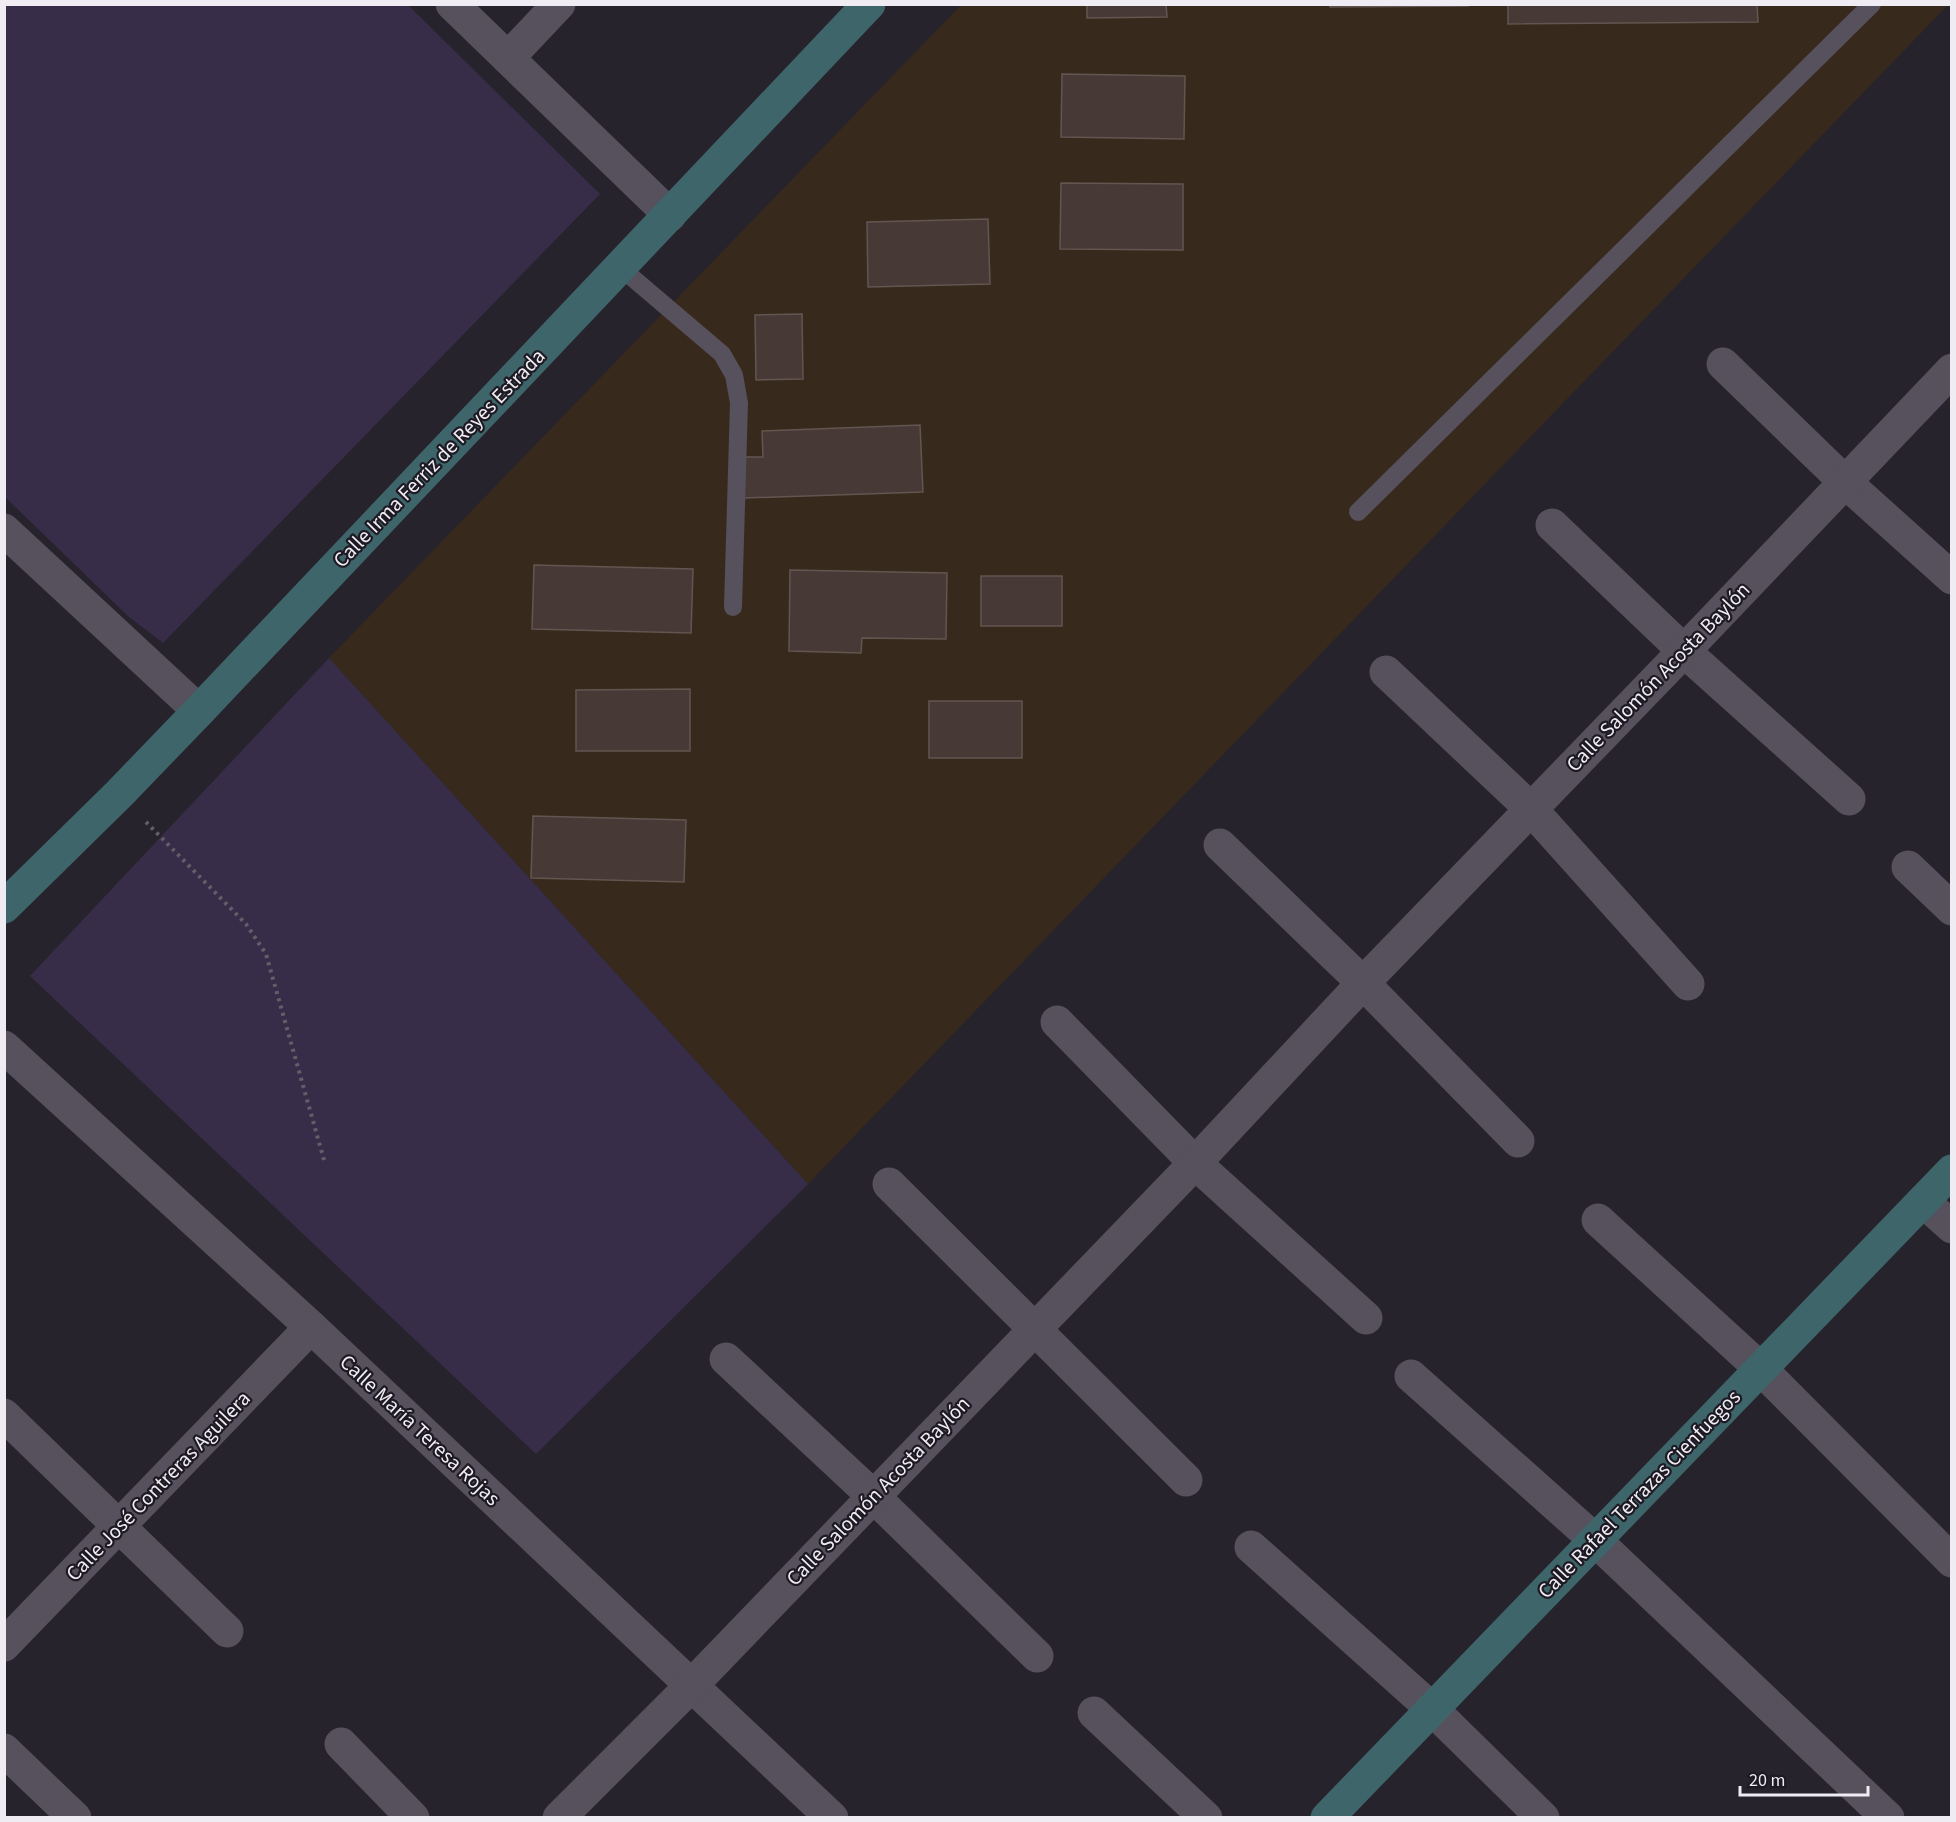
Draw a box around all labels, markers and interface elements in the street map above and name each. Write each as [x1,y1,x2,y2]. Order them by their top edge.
street label: Calle Irma Ferriz de Reyes Estrada [326,342,552,574]
street label: Calle Salomón Acosta Baylón [1559,575,1757,779]
street label: Calle María Teresa Rojas [333,1347,507,1513]
street label: Calle Rafael Terrazas Cienfuegos [1531,1382,1747,1605]
street label: Calle José Contreras Aguilera [59,1384,257,1588]
street label: Calle Salomón Acosta Baylón [779,1389,977,1593]
scale bar [1740,1759,1868,1797]
text: 20 m [1749,1768,1785,1793]

